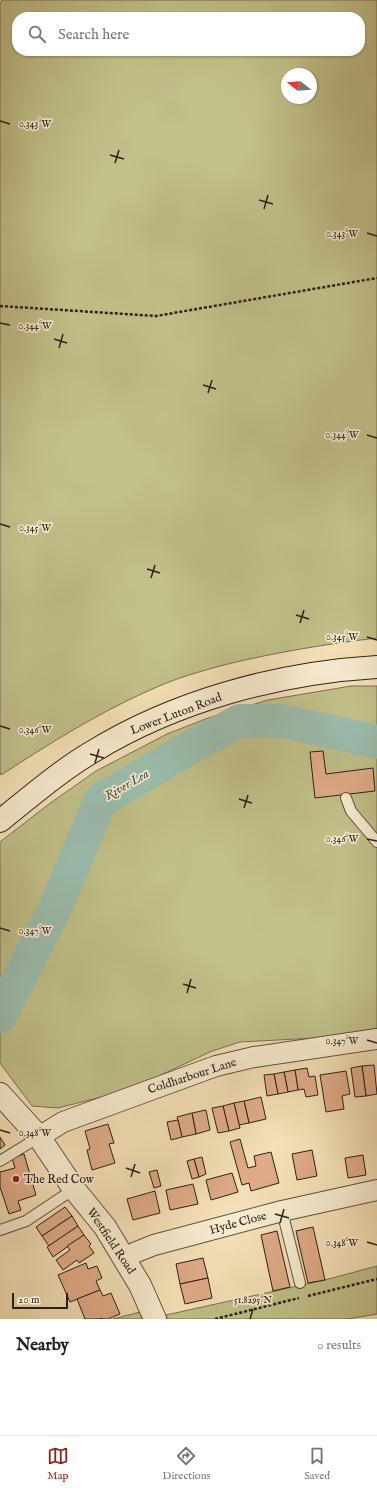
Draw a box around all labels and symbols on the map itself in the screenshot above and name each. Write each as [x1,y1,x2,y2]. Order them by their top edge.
north arrow [281,68,317,104]
text: 0.343°W [19,118,52,131]
text: 0.343°W [326,228,359,241]
text: 0.344°W [18,320,52,333]
text: 0.344°W [325,429,359,442]
text: 0.345°W [19,522,51,535]
text: 0.345°W [326,631,358,644]
street label: Lower Luton Road [128,689,224,738]
text: 0.346°W [19,724,52,737]
water label: River Lea [102,765,152,804]
text: 0.346°W [326,833,359,846]
text: 0.347°W [19,925,52,938]
text: 0.347°W [326,1035,359,1048]
street label: Coldharbour Lane [146,1054,239,1097]
text: 0.348°W [19,1127,52,1140]
place label: The Red Cow [24,1172,95,1187]
marker: The Red Cow [11,1174,21,1184]
street label: Westfield Road [83,1205,139,1277]
street label: Hyde Close [208,1208,269,1238]
text: 0.348°W [326,1237,359,1250]
scale bar [12,1291,68,1310]
text: 51.8295°N [234,1294,272,1307]

